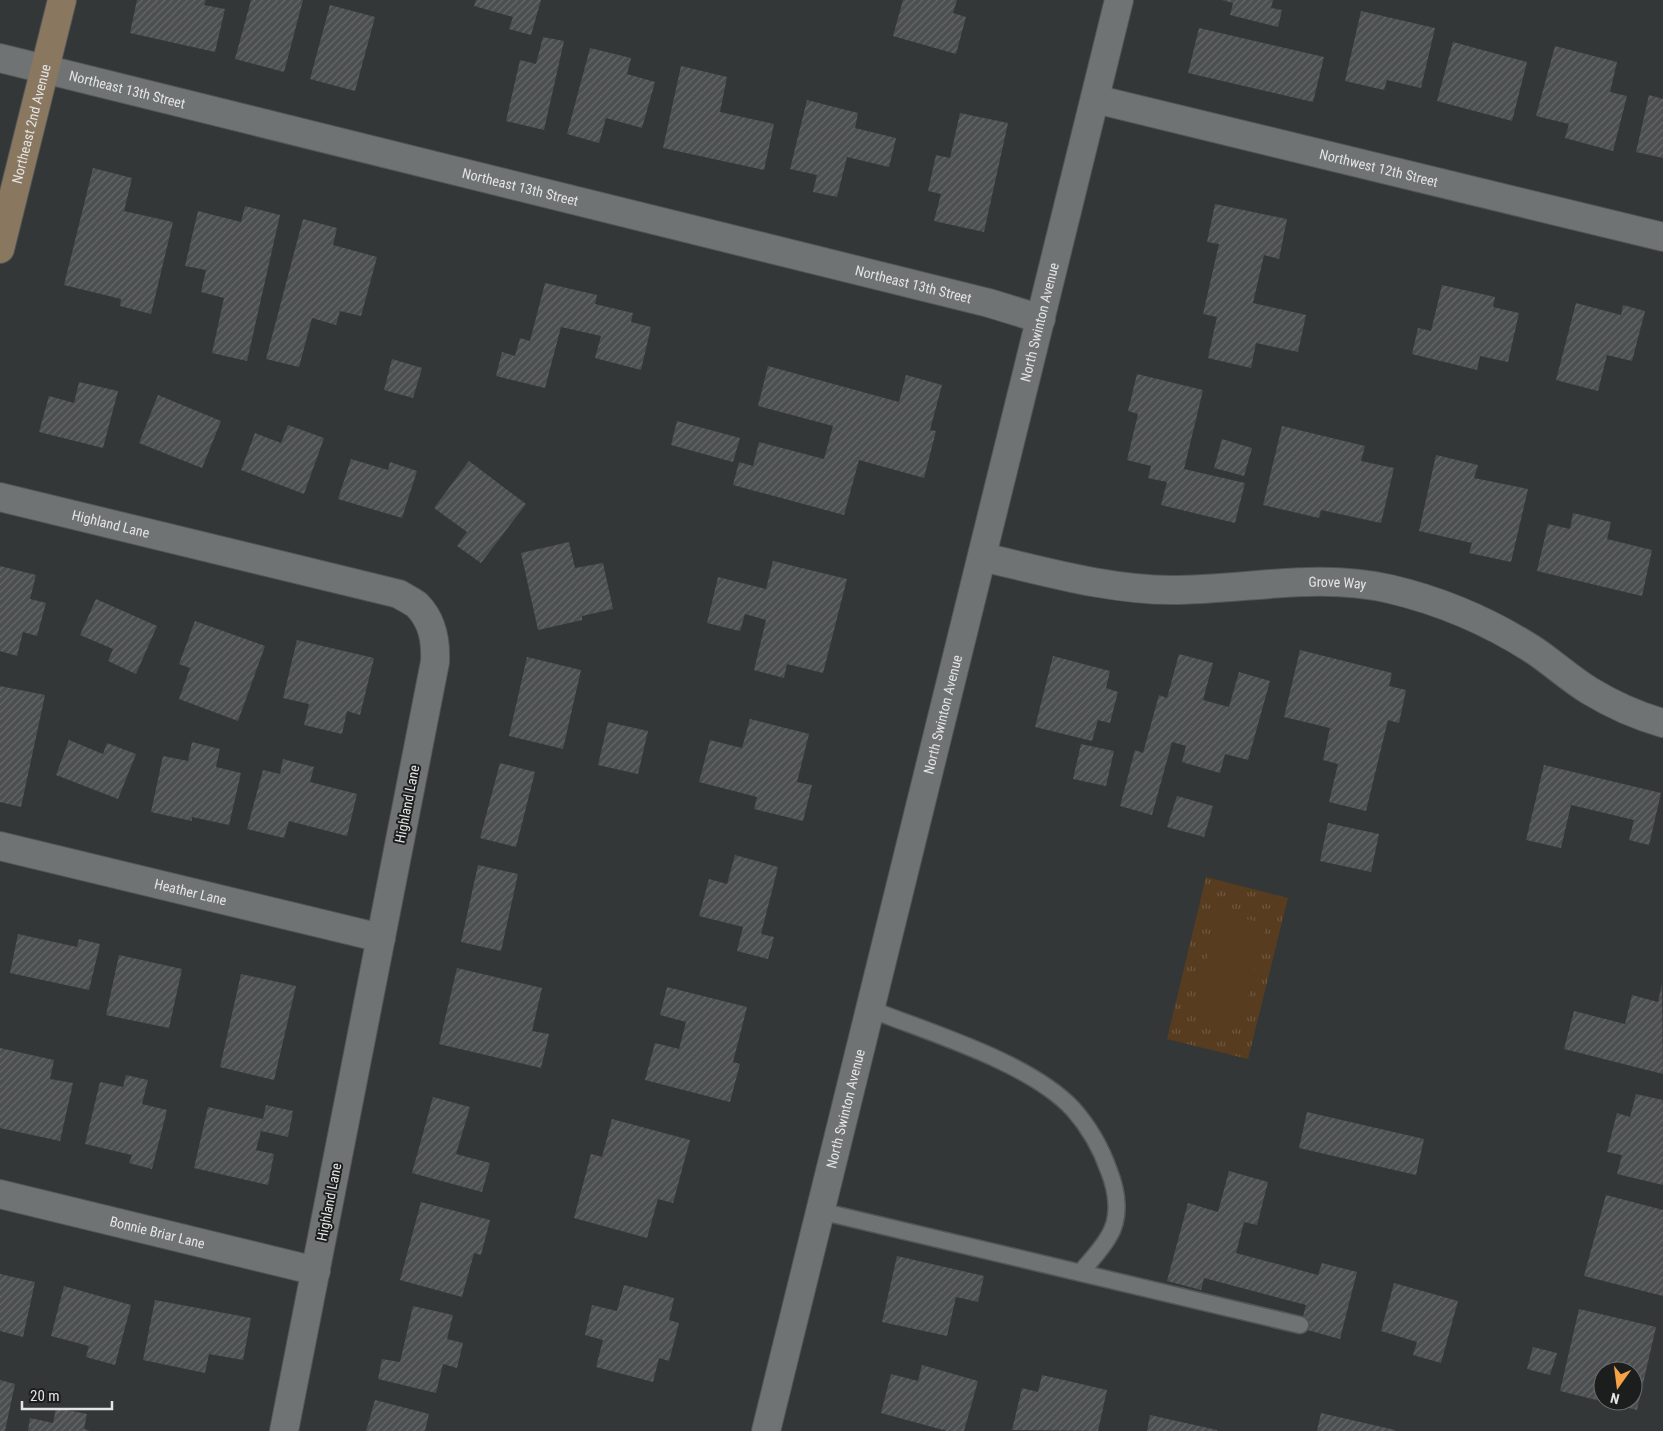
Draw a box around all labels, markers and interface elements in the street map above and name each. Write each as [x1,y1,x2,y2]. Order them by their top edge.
street label: Northeast 2nd Avenue [9,62,54,185]
street label: Northeast 13th Street [67,67,187,112]
street label: Northwest 12th Street [1318,146,1440,190]
street label: Northeast 13th Street [461,165,580,209]
street label: North Swinton Avenue [1017,261,1062,383]
street label: Northeast 13th Street [854,262,973,306]
street label: Highland Lane [70,507,152,541]
street label: Grove Way [1308,574,1367,593]
street label: North Swinton Avenue [920,653,965,776]
street label: Highland Lane [392,763,422,844]
street label: Heather Lane [153,876,229,909]
street label: North Swinton Avenue [823,1047,868,1170]
street label: Highland Lane [314,1161,344,1242]
street label: Bonnie Briar Lane [108,1213,207,1252]
north arrow [1593,1361,1643,1411]
scale bar [22,1378,112,1410]
text: 20 m [30,1387,60,1405]
text: N [1609,1390,1621,1407]

